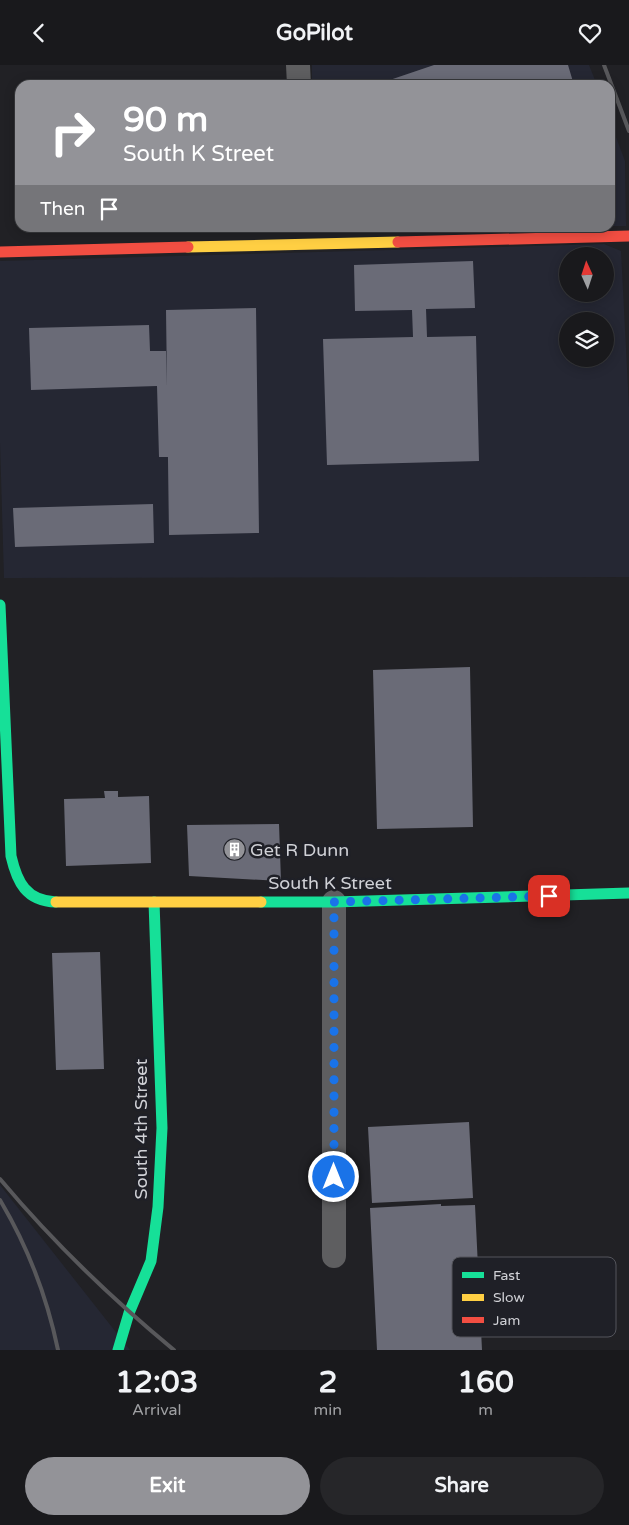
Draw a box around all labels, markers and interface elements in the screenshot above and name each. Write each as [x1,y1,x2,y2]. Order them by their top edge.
icon: back [25,19,53,47]
icon: heart [576,19,604,47]
text: GoPilot [276,20,353,46]
text: 90 m [123,99,208,141]
icon: right [40,100,105,165]
text: South K Street [123,141,274,167]
icon: arrive [95,195,123,223]
text: Then [40,198,85,220]
north arrow [559,247,614,303]
map controls [559,247,614,367]
button: layers [559,312,614,367]
building icon: Get R Dunn [222,838,246,862]
place label: Get R Dunn [250,839,349,861]
street label: South K Street [268,872,392,894]
pin [528,875,570,917]
icon: arrive [535,882,563,910]
street label: South 4th Street [130,1058,152,1199]
position arrow [307,1150,359,1202]
legend [452,1257,616,1337]
text: Fast [493,1267,521,1284]
text: Slow [493,1289,525,1306]
text: Jam [493,1312,520,1329]
text: 12:03 [115,1364,198,1401]
text: 2 [318,1364,337,1401]
text: 160 [457,1364,514,1401]
text: Arrival [132,1400,182,1420]
text: min [314,1400,342,1420]
text: m [478,1400,493,1420]
button: Exit [25,1457,310,1515]
button: Share [320,1457,604,1515]

